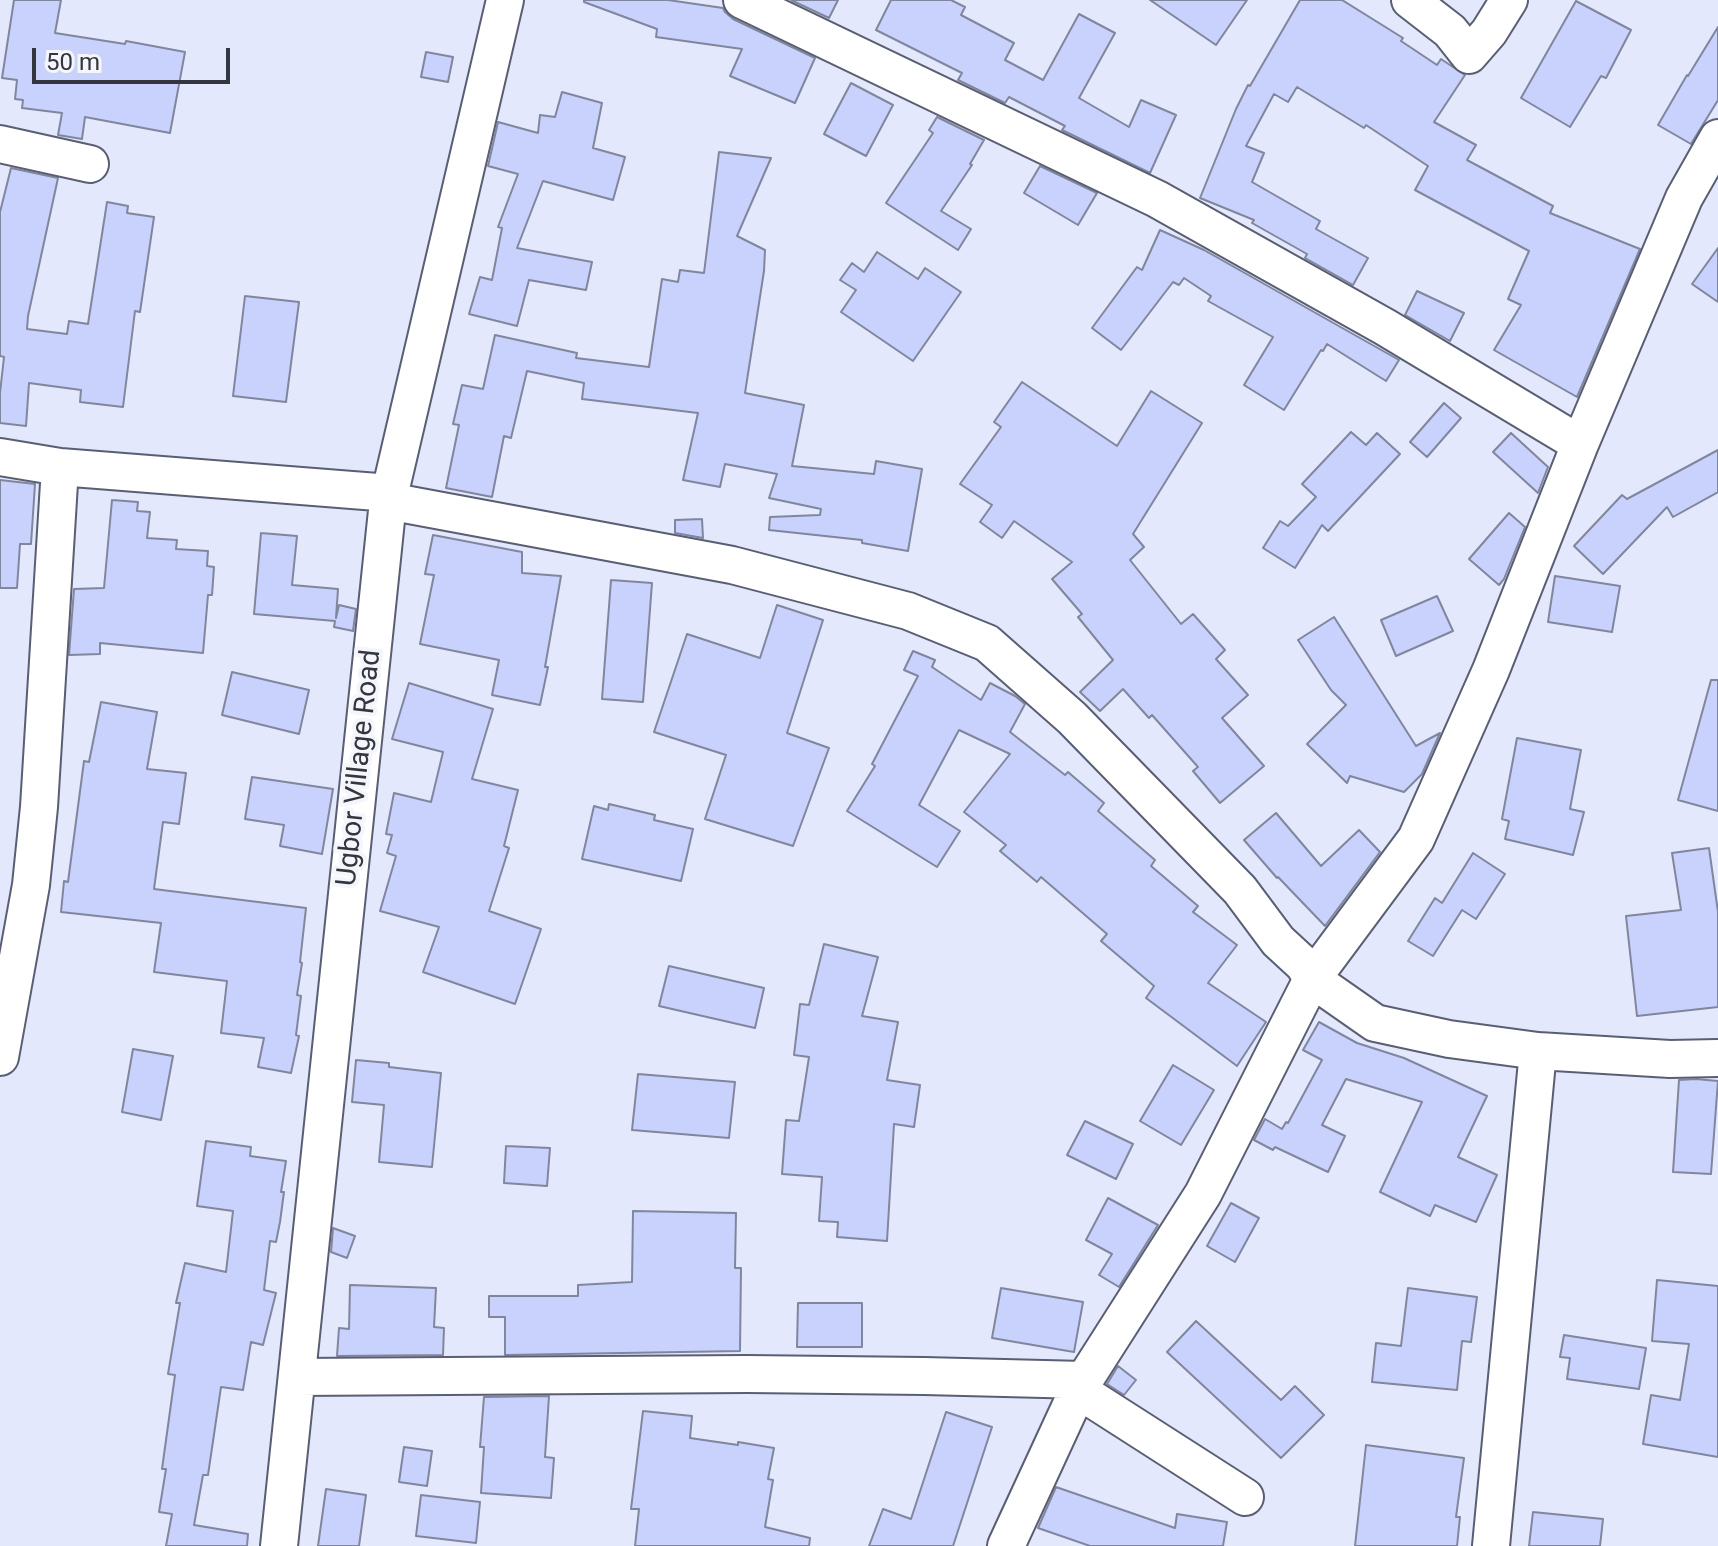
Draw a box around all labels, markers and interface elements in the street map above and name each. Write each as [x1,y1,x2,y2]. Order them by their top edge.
scale bar [36,32,234,82]
text: 50 m [46,48,100,76]
street label: Ugbor Village Road [331,648,389,888]

